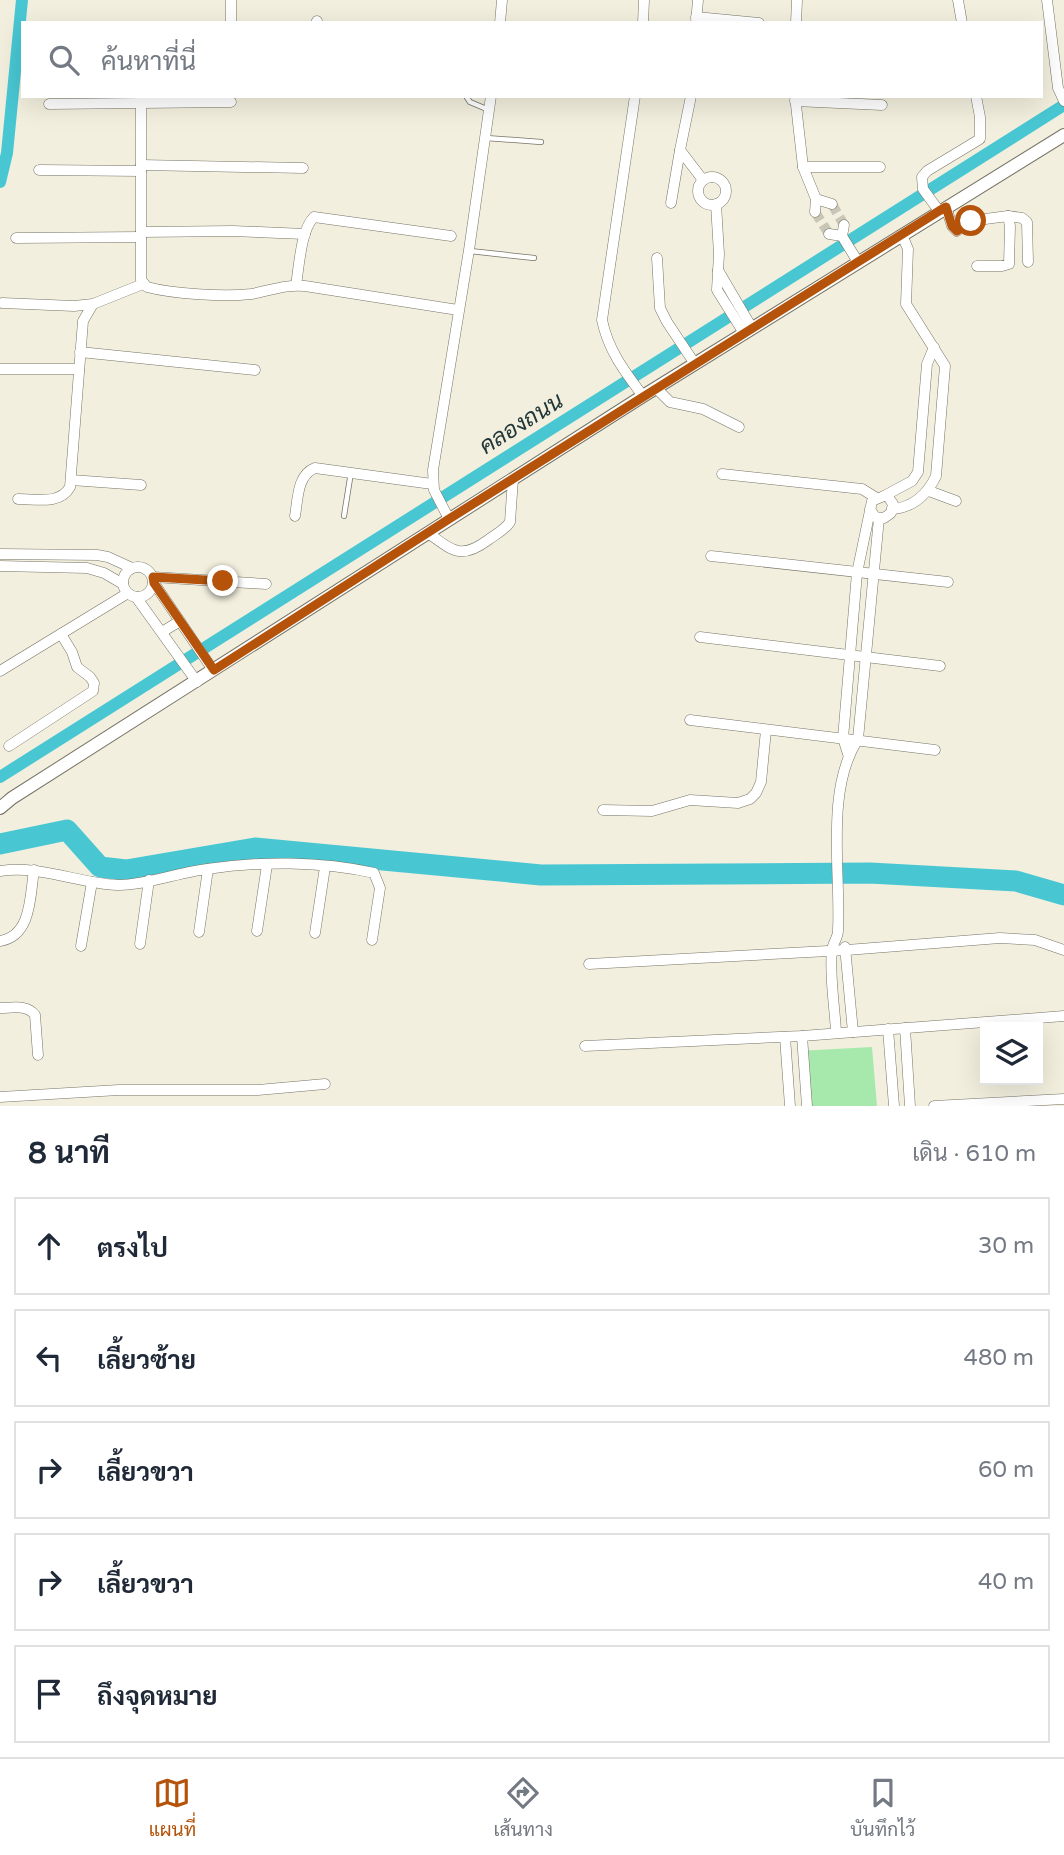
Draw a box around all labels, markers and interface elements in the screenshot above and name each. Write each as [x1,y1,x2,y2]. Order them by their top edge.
search box [21,21,1043,98]
icon: search [45,41,83,79]
text: ค้นหาที่นี่ [101,46,196,77]
route start [955,205,986,236]
water label: คลองถนน [474,387,569,461]
route end [207,565,238,596]
map controls [980,1022,1043,1085]
button: layers [980,1022,1043,1085]
text: 8 นาที [28,1135,110,1172]
text: เดิน · 610 m [912,1140,1036,1168]
icon: ahead [30,1227,68,1265]
text: 30 m [978,1232,1034,1260]
text: ตรงไป [97,1233,168,1264]
icon: left [30,1339,68,1377]
text: 480 m [964,1344,1034,1372]
text: เลี้ยวซ้าย [97,1345,196,1376]
icon: right [30,1451,68,1489]
text: 60 m [978,1456,1034,1484]
text: เลี้ยวขวา [97,1457,194,1488]
icon: right [30,1563,68,1601]
text: 40 m [978,1568,1034,1596]
text: เลี้ยวขวา [97,1569,194,1600]
icon: arrive [30,1675,68,1713]
text: ถึงจุดหมาย [97,1681,218,1712]
tab: แผนที่ [149,1774,196,1841]
tab: เส้นทาง [494,1774,553,1841]
tab: บันทึกไว้ [850,1774,915,1841]

